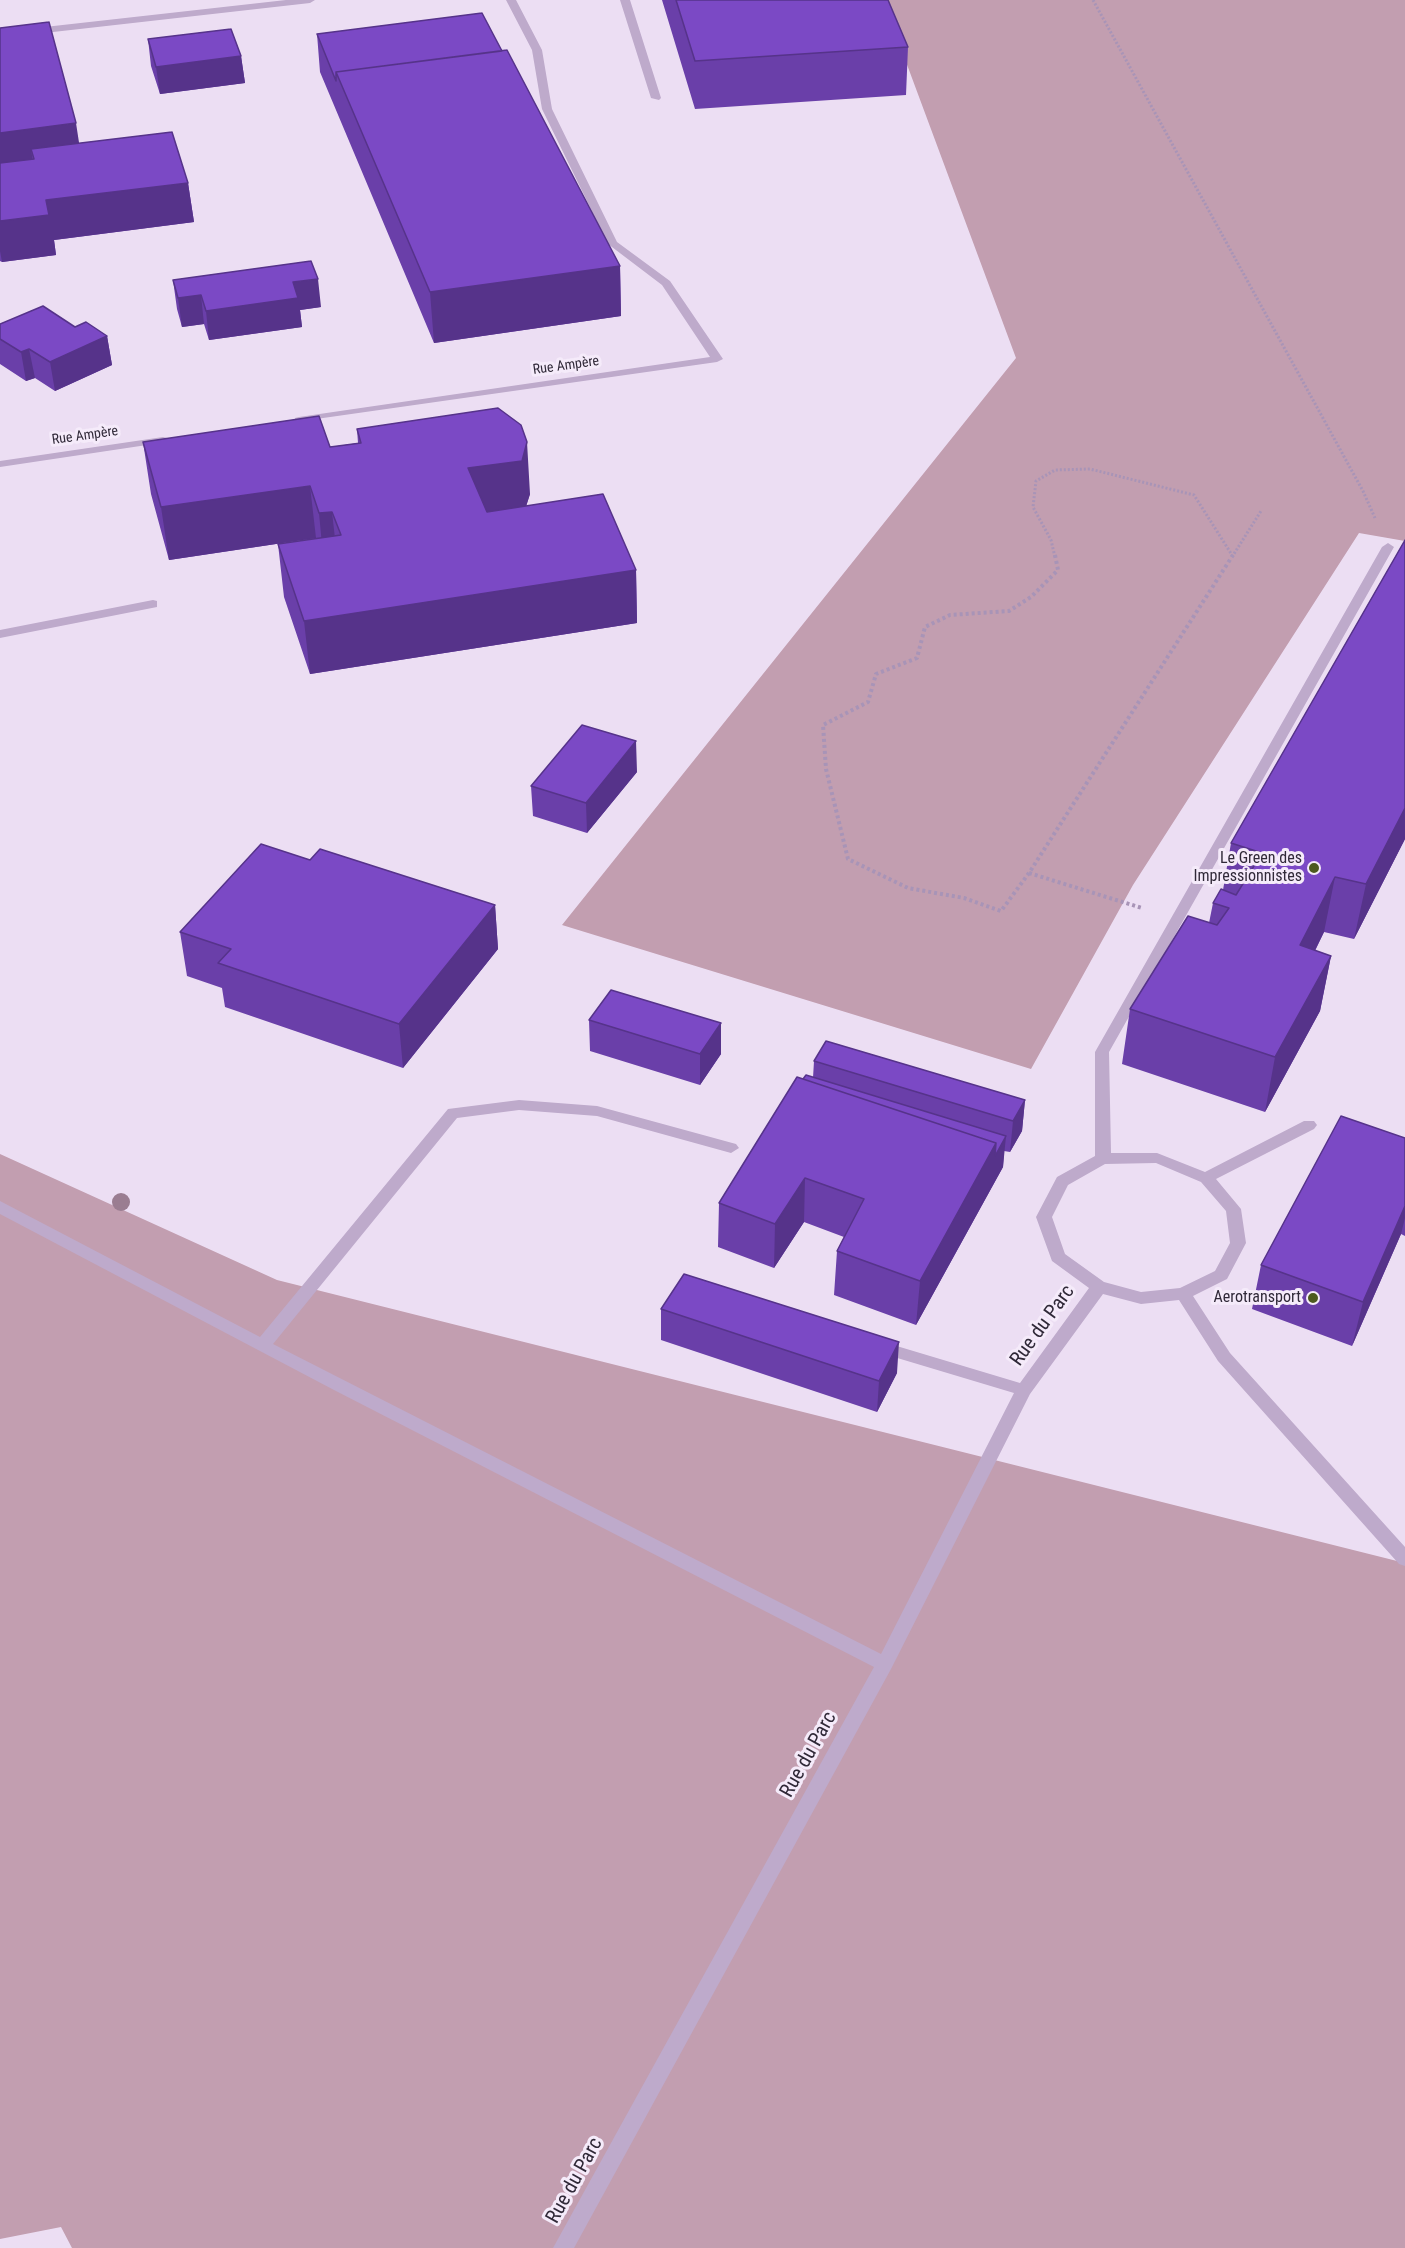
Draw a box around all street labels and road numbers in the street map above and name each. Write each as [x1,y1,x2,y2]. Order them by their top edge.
street label: Rue Ampère [532,353,600,379]
street label: Rue Ampère [51,423,119,449]
street label: Rue du Parc [1006,1281,1080,1371]
street label: Rue du Parc [776,1708,842,1802]
street label: Rue du Parc [542,2134,608,2228]

